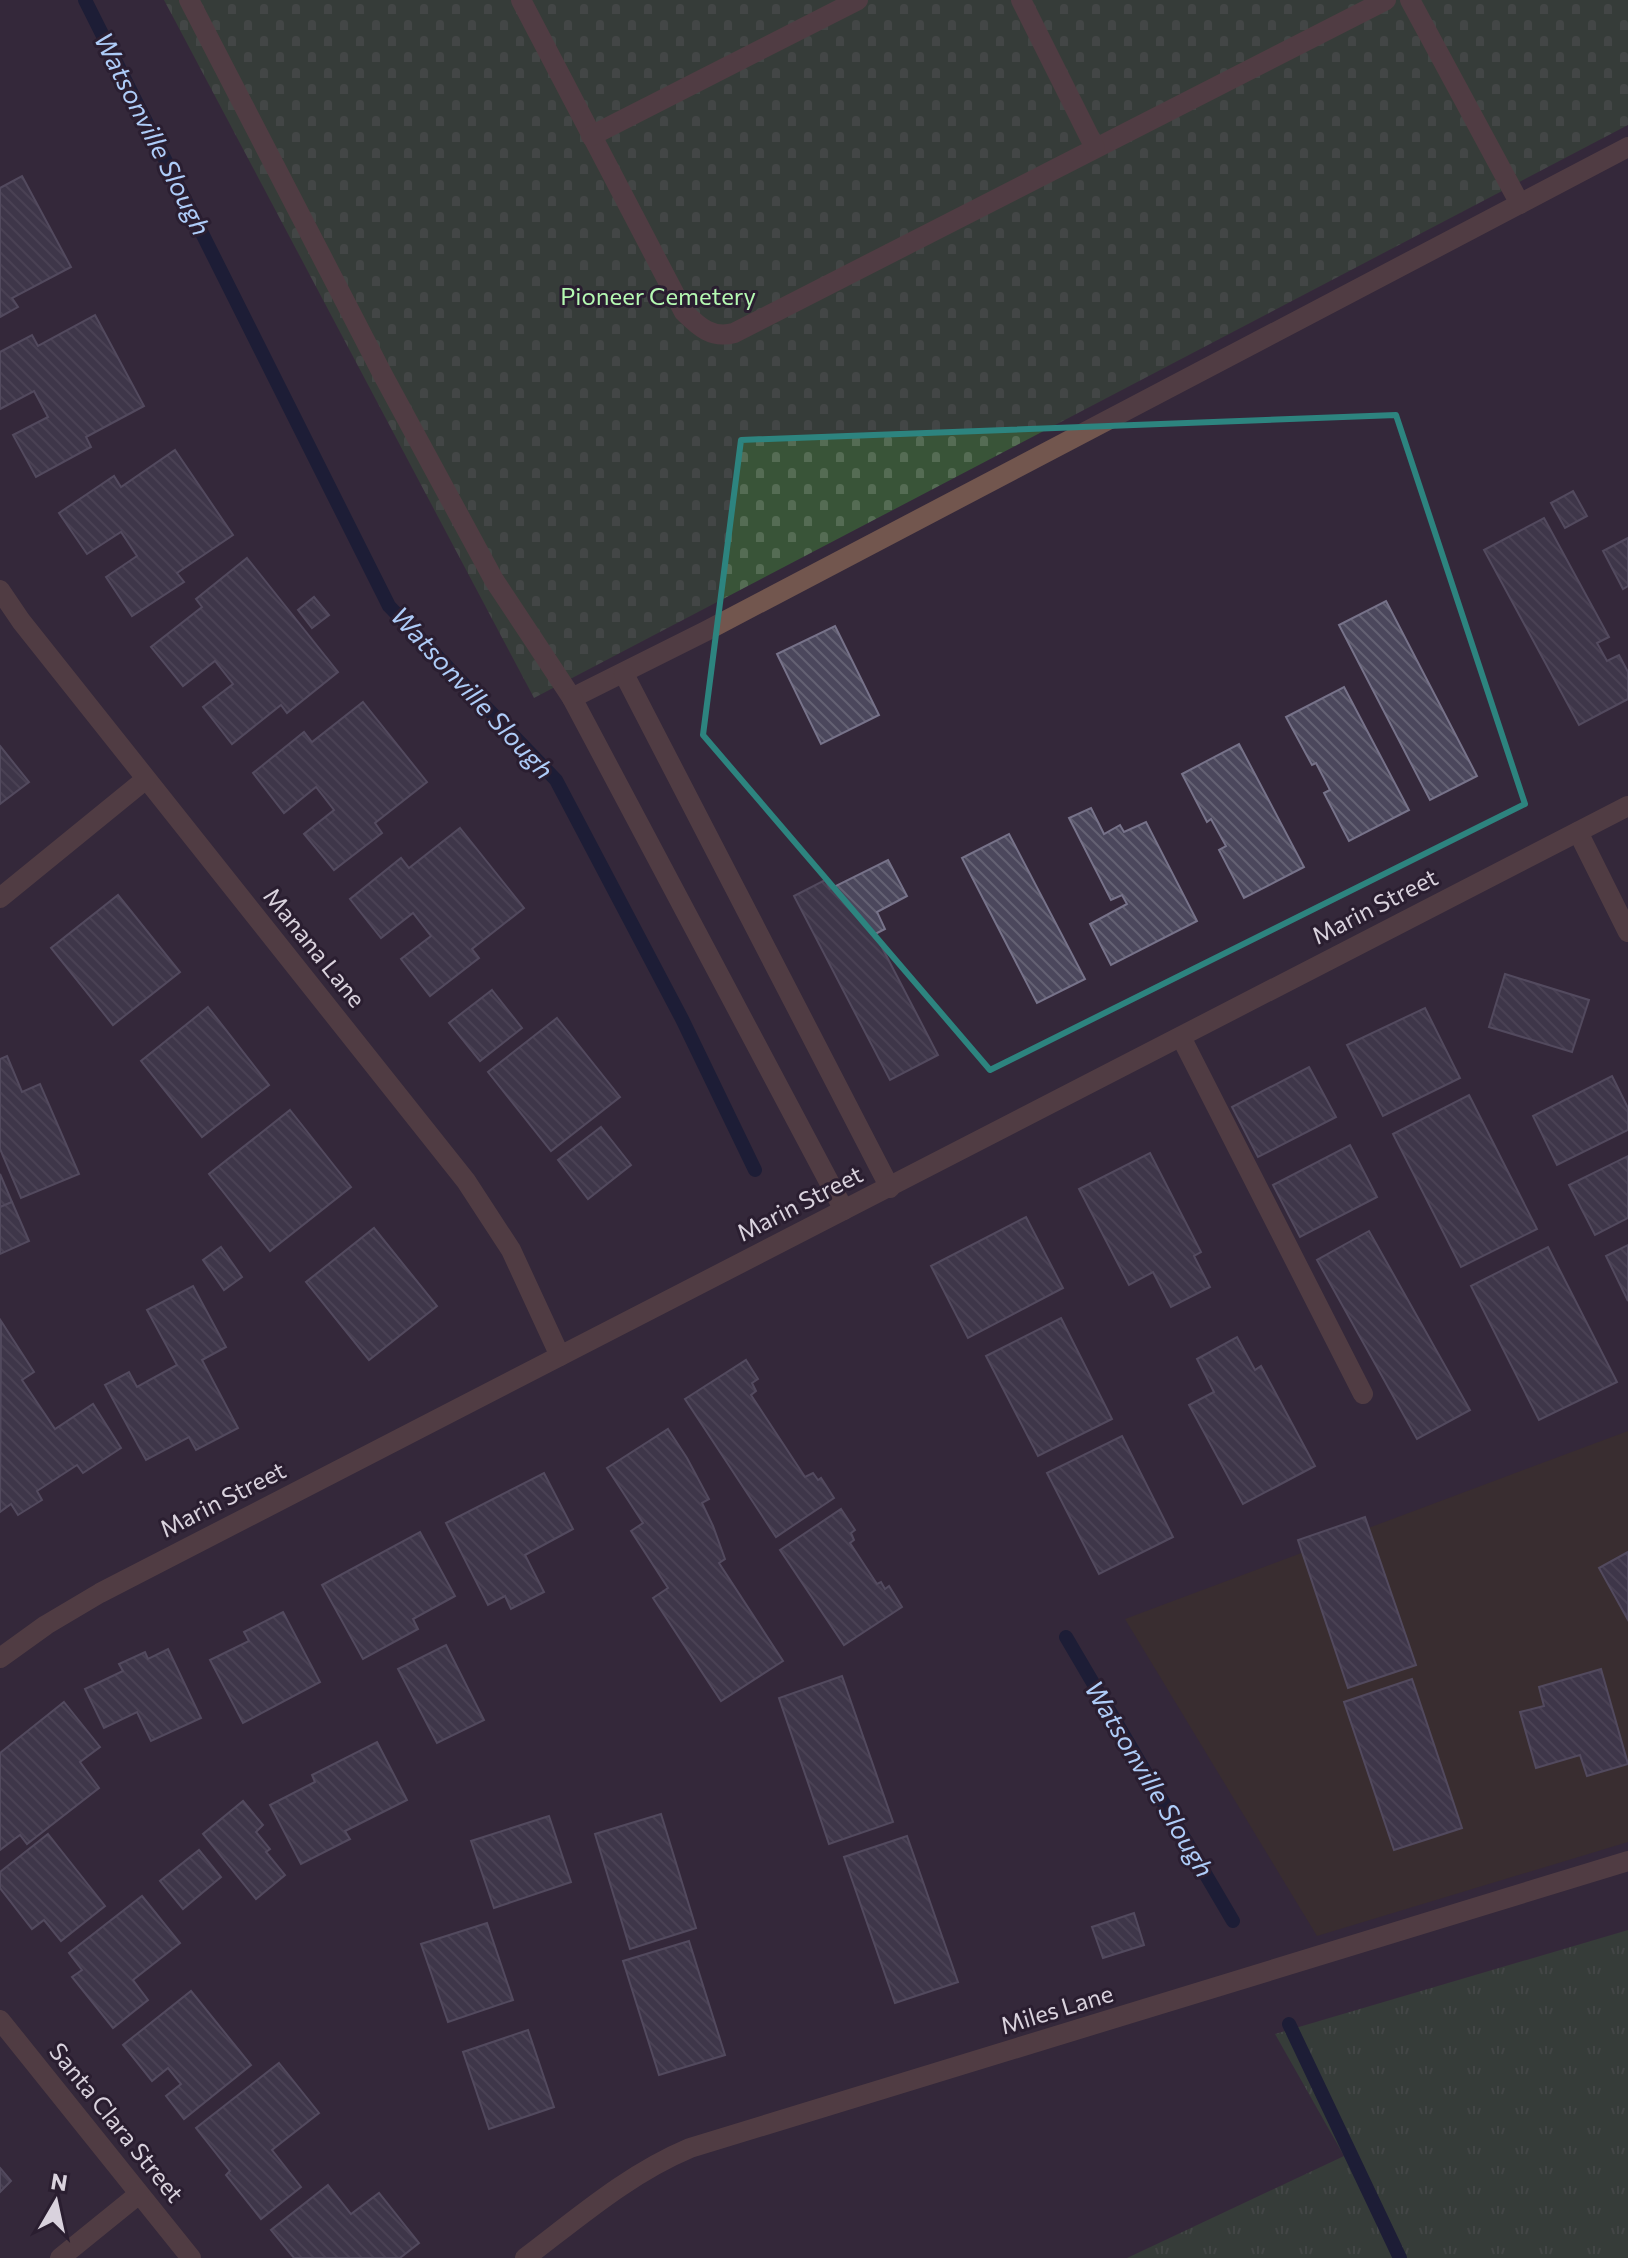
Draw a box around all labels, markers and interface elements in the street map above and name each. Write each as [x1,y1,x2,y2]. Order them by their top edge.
water label: Watsonville Slough [89,27,218,240]
park label: Pioneer Cemetery [560,281,756,310]
water label: Watsonville Slough [385,600,561,784]
street label: Marin Street [1307,862,1442,950]
street label: Manana Lane [258,882,372,1013]
street label: Marin Street [732,1159,867,1247]
street label: Marin Street [155,1455,290,1543]
water label: Watsonville Slough [1079,1674,1221,1882]
street label: Miles Lane [997,1978,1116,2039]
street label: Santa Clara Street [44,2036,190,2208]
north arrow [16,2162,96,2242]
text: N [49,2167,69,2196]

